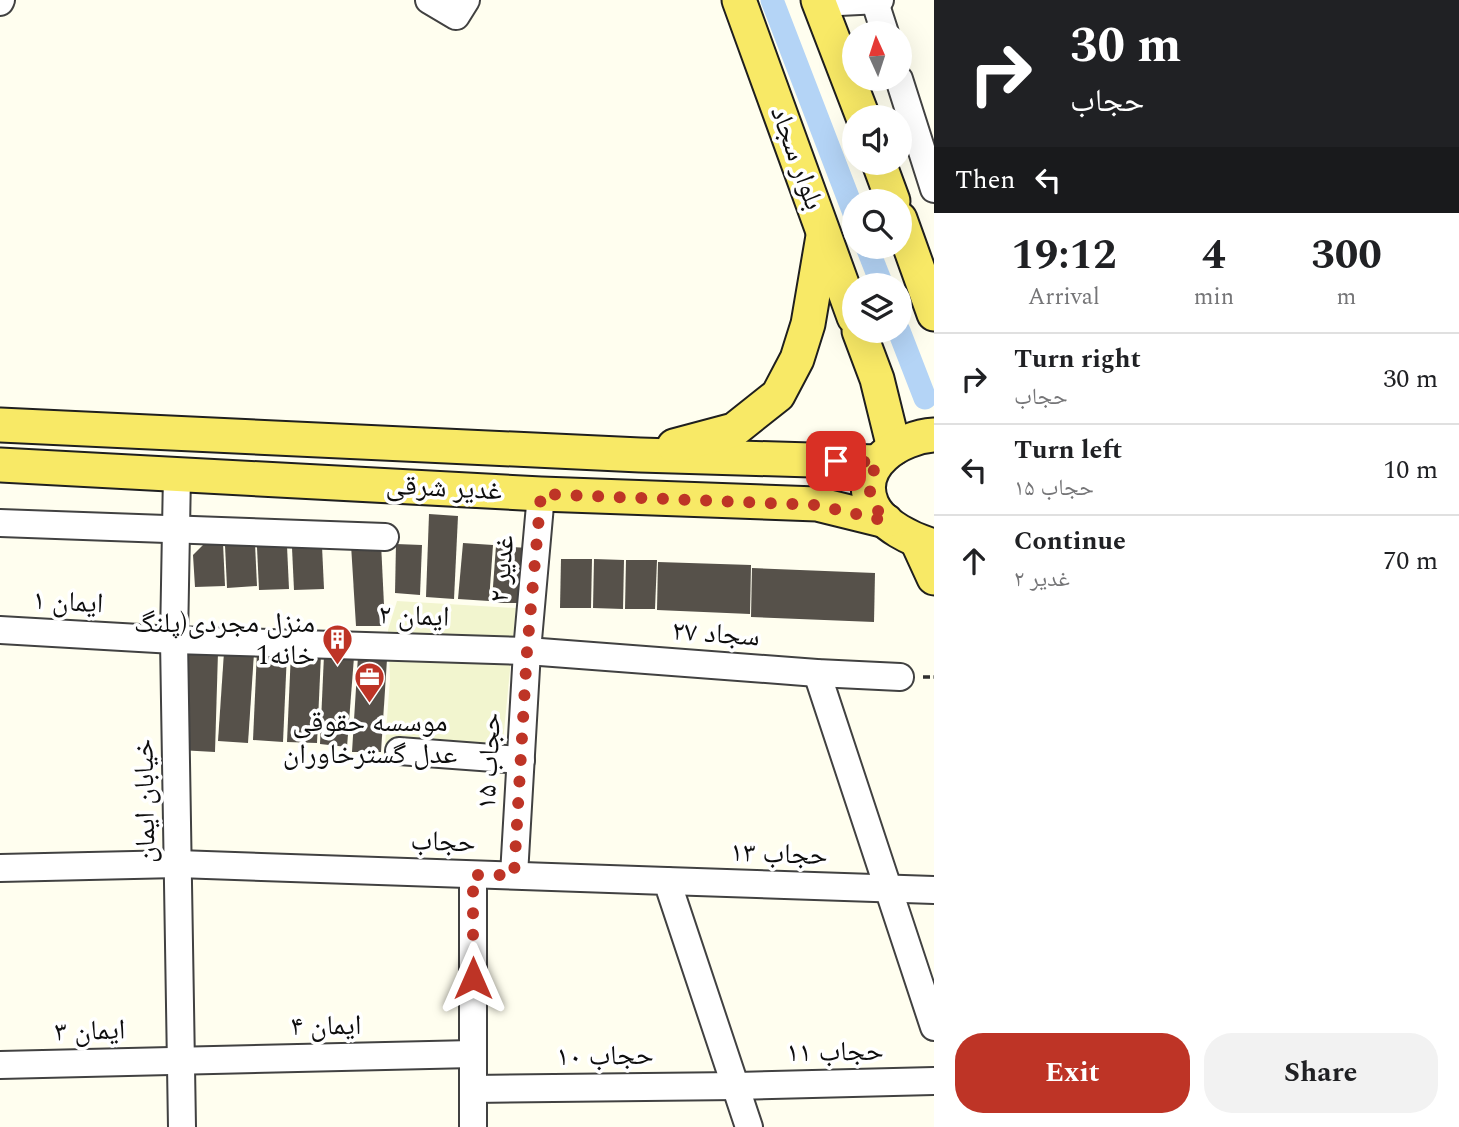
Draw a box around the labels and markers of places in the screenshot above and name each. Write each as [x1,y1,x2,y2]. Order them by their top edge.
pin [806,431,866,491]
place label: منزل مجردی(پلنگ خانه1 [134,602,315,677]
building icon: منزل مجردی(پلنگ خانه1 [321,622,355,666]
office icon: موسسه حقوقی عدل گسترخاوران [353,661,387,705]
place label: موسسه حقوقی عدل گسترخاوران [283,701,457,776]

